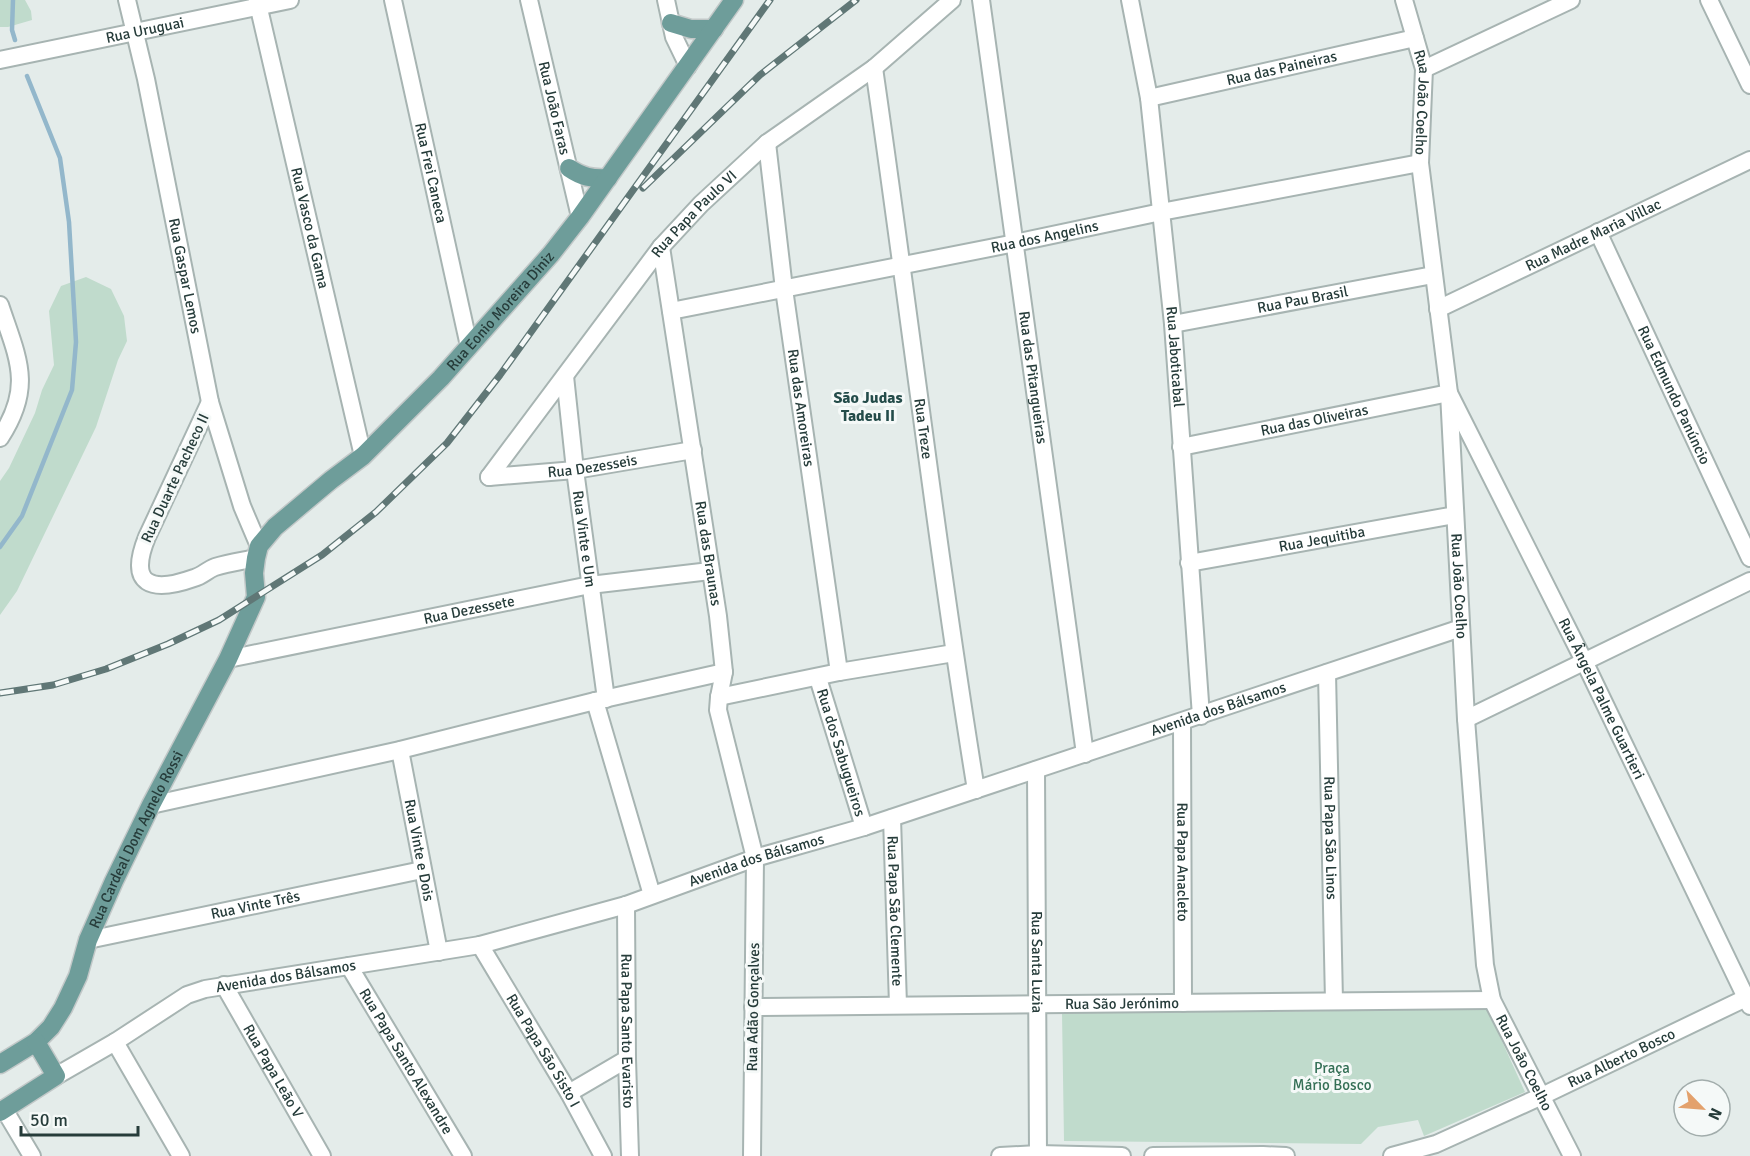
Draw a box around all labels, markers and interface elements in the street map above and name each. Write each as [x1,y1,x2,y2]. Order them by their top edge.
street label: Rua Uruguai [104,13,186,47]
street label: Rua das Paineiras [1225,47,1339,89]
street label: Rua João Coelho [1410,48,1433,156]
street label: Rua João Faras [535,59,574,157]
street label: Rua Frei Caneca [411,121,451,225]
street label: Rua Vasco da Gama [287,166,333,290]
street label: Rua Papa Paulo VI [647,166,741,261]
street label: Rua Madre Maria Villac [1523,195,1664,275]
street label: Rua dos Angelins [989,216,1101,257]
street label: Rua Gaspar Lemos [165,217,205,336]
street label: Rua Eonio Moreira Diniz [443,248,558,374]
street label: Rua Pau Brasil [1256,282,1350,317]
street label: Rua Jaboticabal [1162,305,1188,408]
street label: Rua das Pitangueiras [1015,310,1051,446]
street label: Rua Edmundo Panúncio [1634,323,1714,468]
street label: Rua das Amoreiras [784,348,818,468]
district label: São Judas Tadeu II [833,388,903,426]
street label: Rua Treze [910,397,936,460]
street label: Rua das Oliveiras [1259,400,1370,440]
street label: Rua Duarte Pacheco II [137,411,213,545]
street label: Rua Dezesseis [547,451,639,481]
street label: Rua Vinte e Um [569,489,600,588]
street label: Rua das Braunas [691,500,725,607]
street label: Rua Jequitiba [1277,522,1366,556]
street label: Rua João Coelho [1447,533,1471,639]
street label: Rua Dezessete [422,592,516,628]
street label: Rua Ângela Palme Guartieri [1555,615,1649,782]
street label: Avenida dos Bálsamos [1148,678,1289,740]
street label: Rua dos Sabugueiros [813,686,869,819]
street label: Rua Cardeal Dom Agnelo Rossi [85,748,187,931]
street label: Rua Papa São Linos [1320,776,1341,900]
street label: Rua Vinte e Dois [401,798,438,903]
street label: Rua Papa Anacleto [1173,802,1192,922]
street label: Avenida dos Bálsamos [686,830,827,890]
street label: Rua Papa São Clemente [884,835,906,987]
street label: Rua Vinte Três [209,887,302,923]
street label: Rua Santa Luzia [1028,911,1046,1013]
street label: Rua Adão Gonçalves [743,942,763,1072]
street label: Rua Papa Santo Evaristo [617,953,638,1109]
street label: Avenida dos Bálsamos [215,956,358,996]
street label: Rua Papa Santo Alexandre [355,985,457,1137]
street label: Rua Papa São Sisto I [502,990,584,1110]
street label: Rua São Jerónimo [1065,994,1179,1013]
street label: Rua João Coelho [1492,1011,1556,1114]
street label: Rua Papa Leão V [239,1021,307,1121]
street label: Rua Alberto Bosco [1565,1024,1678,1091]
park label: Praça Mário Bosco [1293,1059,1372,1094]
north arrow [1672,1078,1732,1138]
scale bar [21,1099,138,1137]
text: N [1703,1105,1726,1123]
text: 50 m [30,1109,68,1131]

